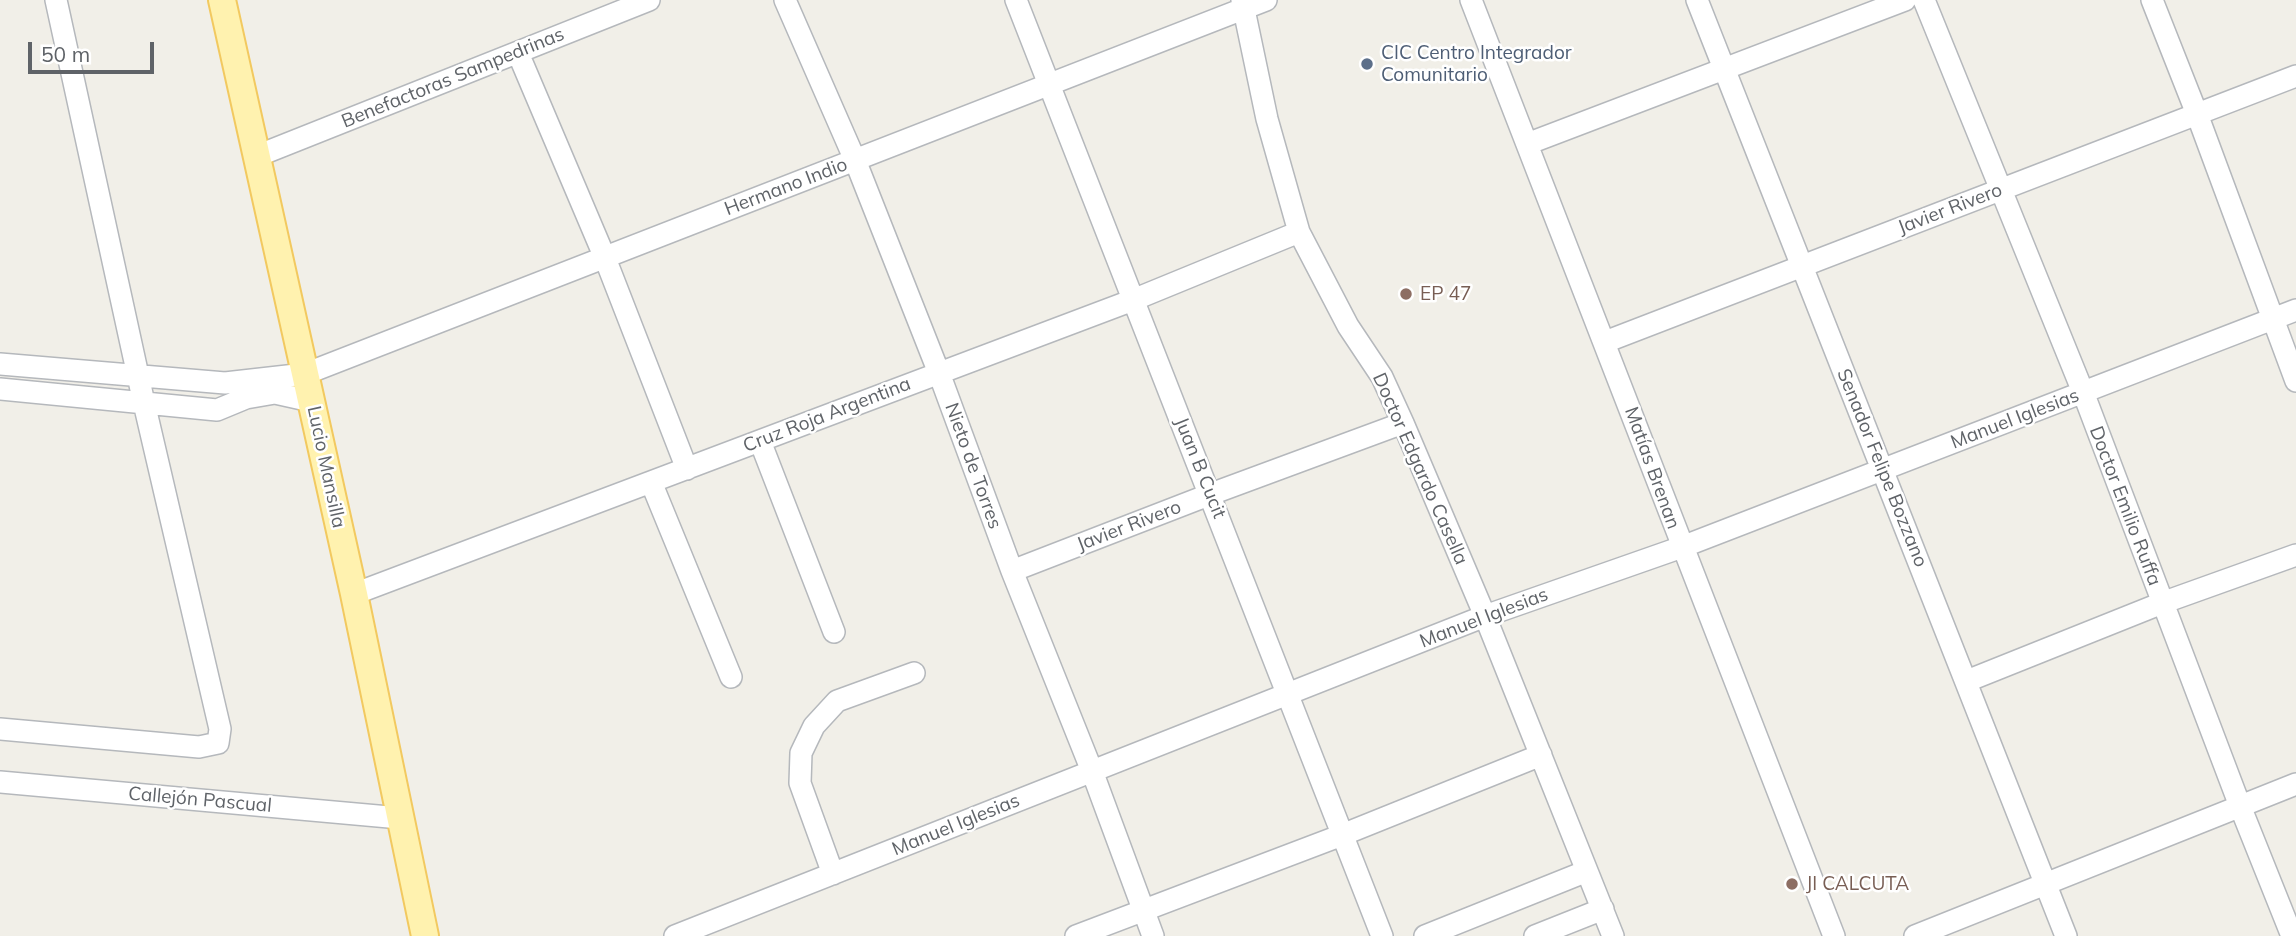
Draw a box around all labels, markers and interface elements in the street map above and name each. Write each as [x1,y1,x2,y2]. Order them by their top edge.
street label: Benefactoras Sampedrinas [338,23,568,133]
scale bar [32,28,158,72]
text: 50 m [41,41,90,67]
place label: CIC Centro Integrador Comunitario [1381,42,1572,86]
marker: CIC Centro Integrador Comunitario [1359,56,1375,72]
street label: Hermano Indio [721,153,851,221]
street label: Javier Rivero [1895,179,2005,239]
place label: EP 47 [1420,283,1471,305]
marker: EP 47 [1398,286,1414,302]
street label: Senador Felipe Bozzano [1832,366,1932,570]
street label: Doctor Edgardo Casella [1367,370,1473,568]
street label: Cruz Roja Argentina [740,373,914,457]
street label: Manuel Iglesias [1948,384,2082,454]
street label: Nieto de Torres [940,400,1006,532]
street label: Lucio Mansilla [302,404,350,530]
street label: Matías Brenan [1619,404,1685,532]
street label: Juan B Cucit [1169,414,1231,522]
street label: Doctor Emilio Ruffa [2084,423,2166,589]
street label: Javier Rivero [1074,496,1184,556]
street label: Manuel Iglesias [1417,583,1551,653]
street label: Callejón Pascual [127,782,273,818]
street label: Manuel Iglesias [889,789,1023,861]
place label: JI CALCUTA [1806,873,1909,895]
marker: JI CALCUTA [1784,876,1800,892]

